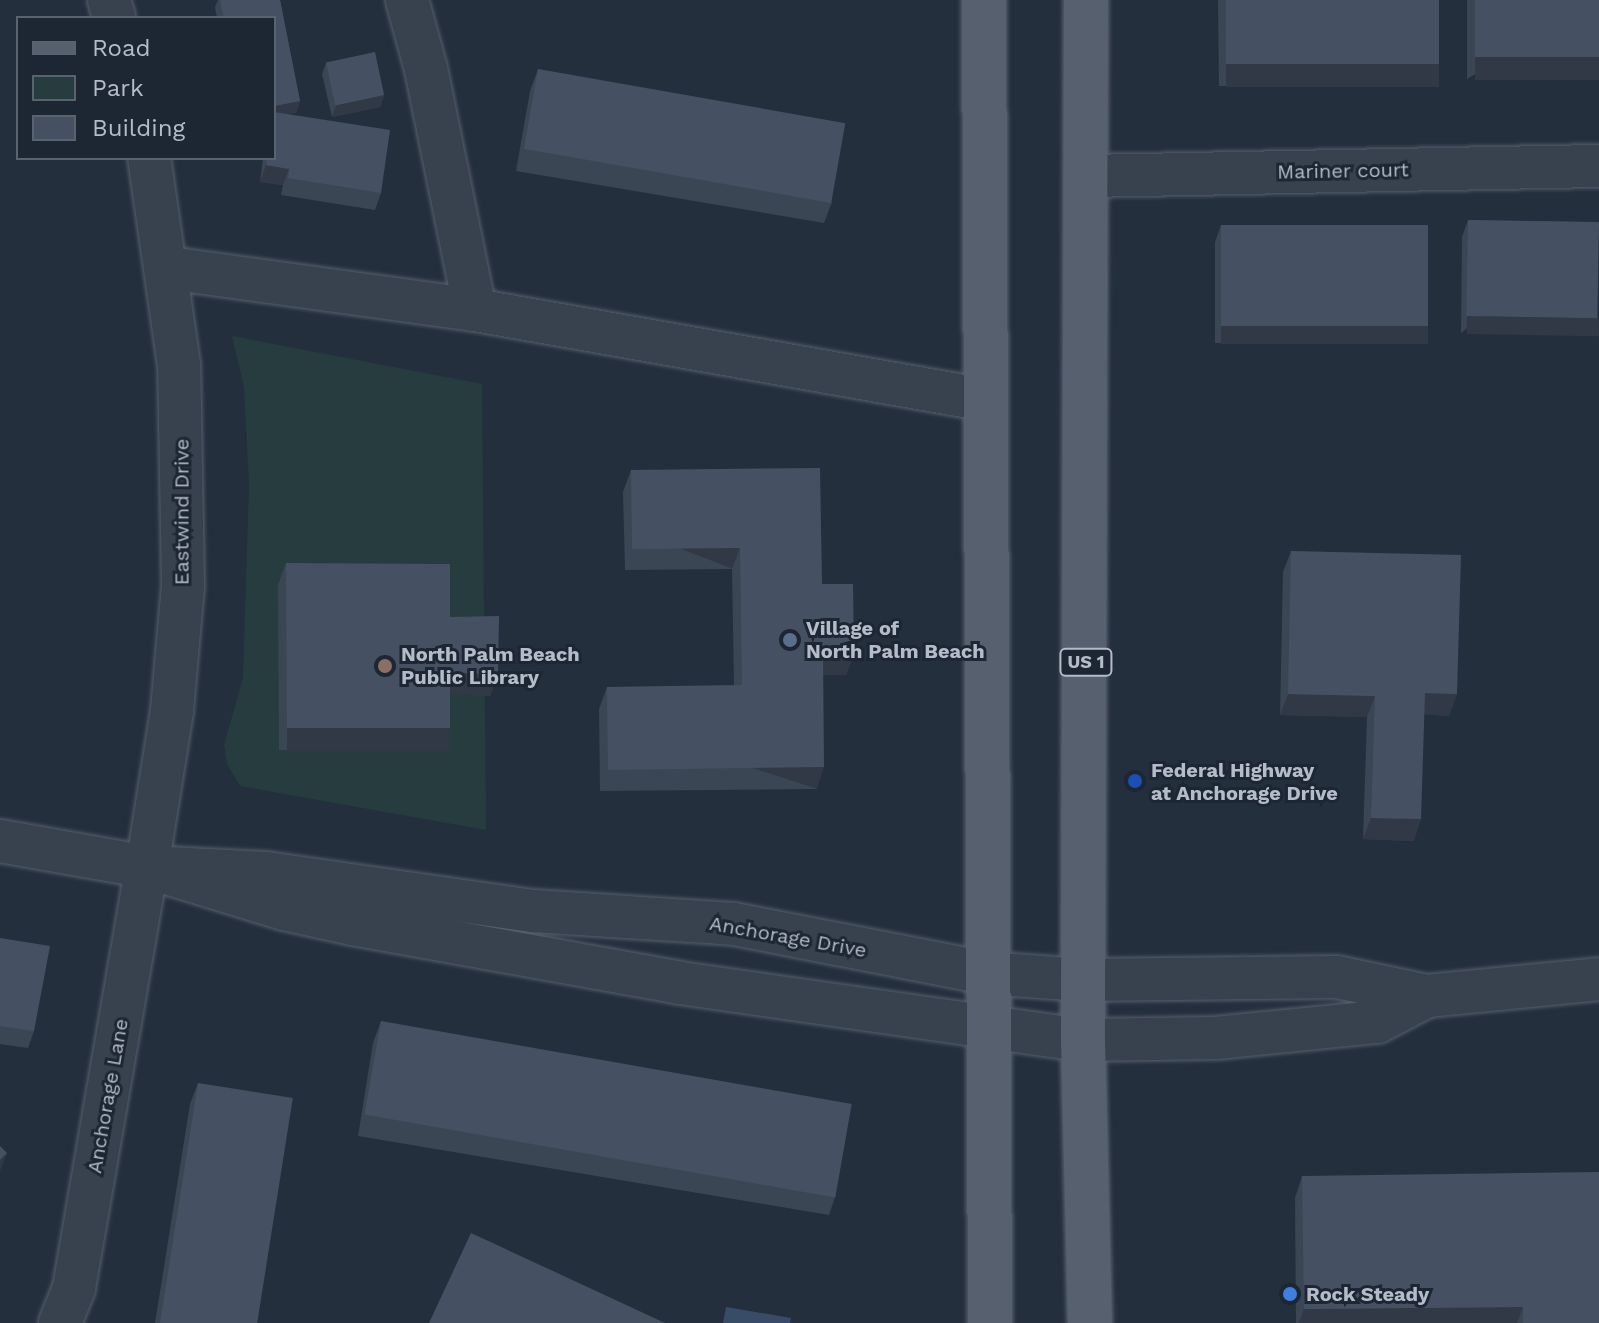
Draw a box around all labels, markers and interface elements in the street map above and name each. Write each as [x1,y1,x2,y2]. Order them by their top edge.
legend [16,16,276,160]
text: Road [92,34,151,62]
text: Park [92,74,144,102]
text: Building [92,114,185,142]
street label: Mariner court [1277,158,1409,184]
street label: Eastwind Drive [170,439,194,585]
place label: Village of North Palm Beach [806,616,985,663]
marker: Village of North Palm Beach [781,631,799,649]
place label: North Palm Beach Public Library [401,642,580,689]
road number: US 1 [1058,648,1114,676]
marker: North Palm Beach Public Library [376,657,394,675]
place label: Federal Highway at Anchorage Drive [1151,758,1338,805]
marker: Federal Highway at Anchorage Drive [1126,772,1144,790]
street label: Anchorage Drive [708,911,868,963]
street label: Anchorage Lane [83,1017,133,1175]
place label: Rock Steady [1306,1282,1430,1306]
marker: Rock Steady [1281,1285,1299,1303]

